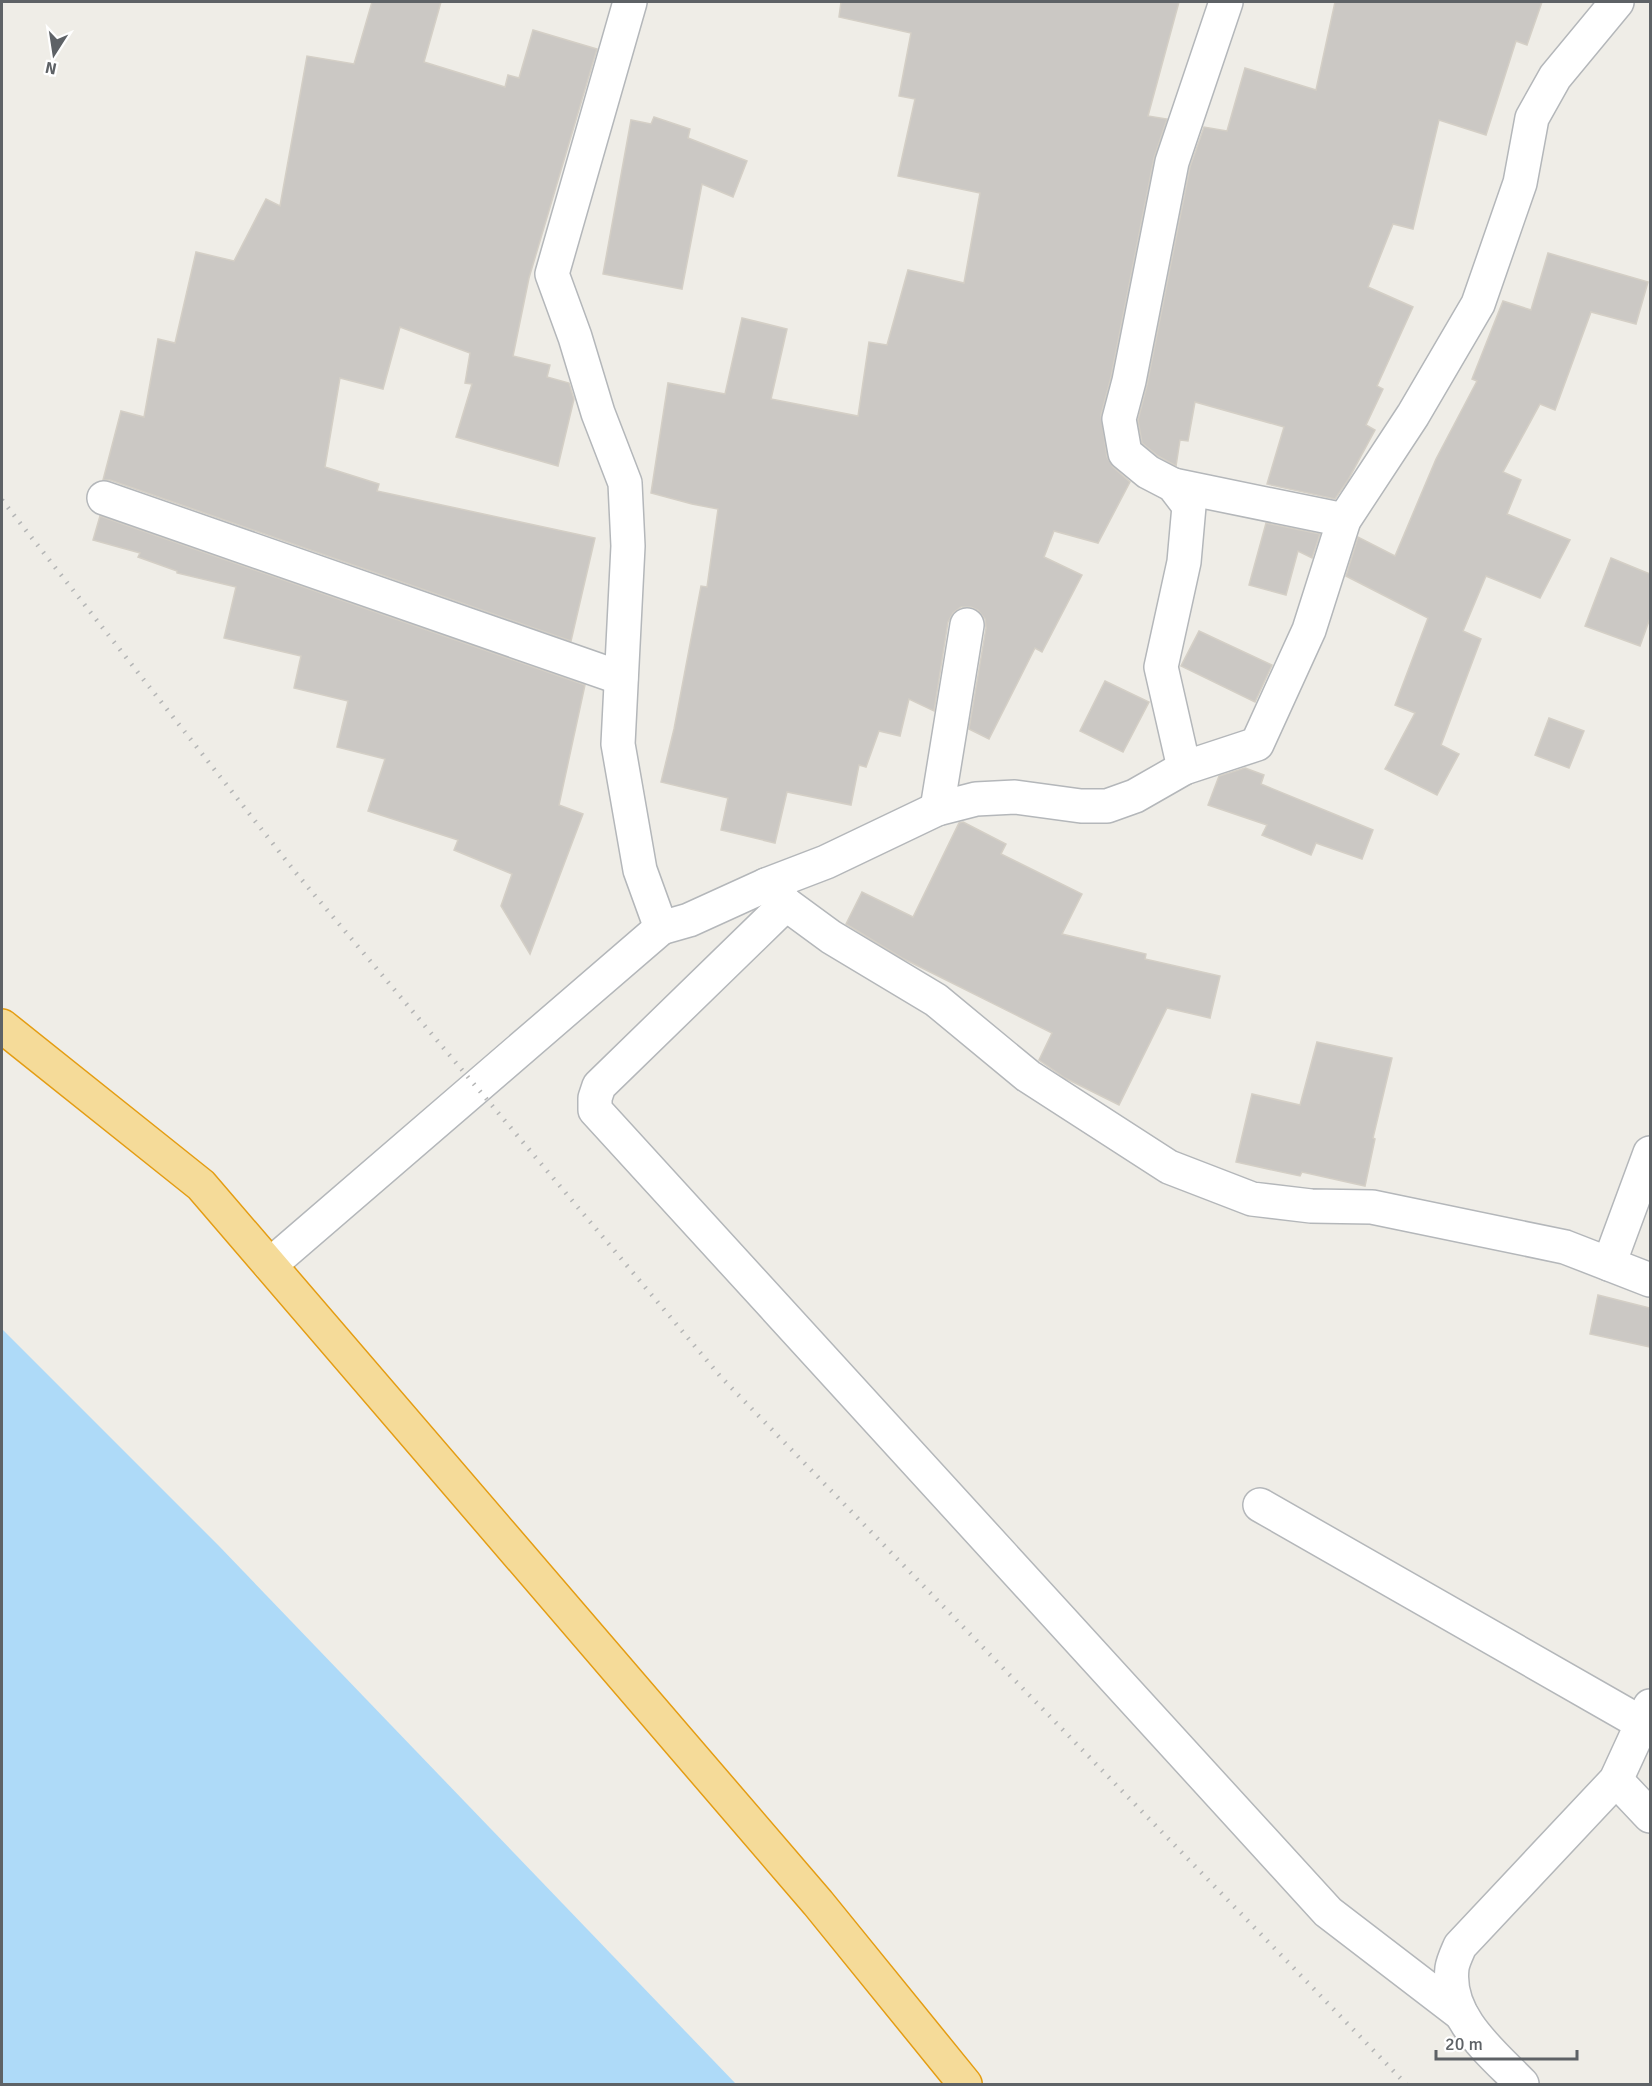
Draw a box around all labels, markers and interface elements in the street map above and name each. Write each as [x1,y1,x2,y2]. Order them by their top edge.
north arrow [24,24,84,84]
text: N [44,57,59,79]
scale bar [1436,2023,1577,2061]
text: 20 m [1445,2033,1483,2055]

